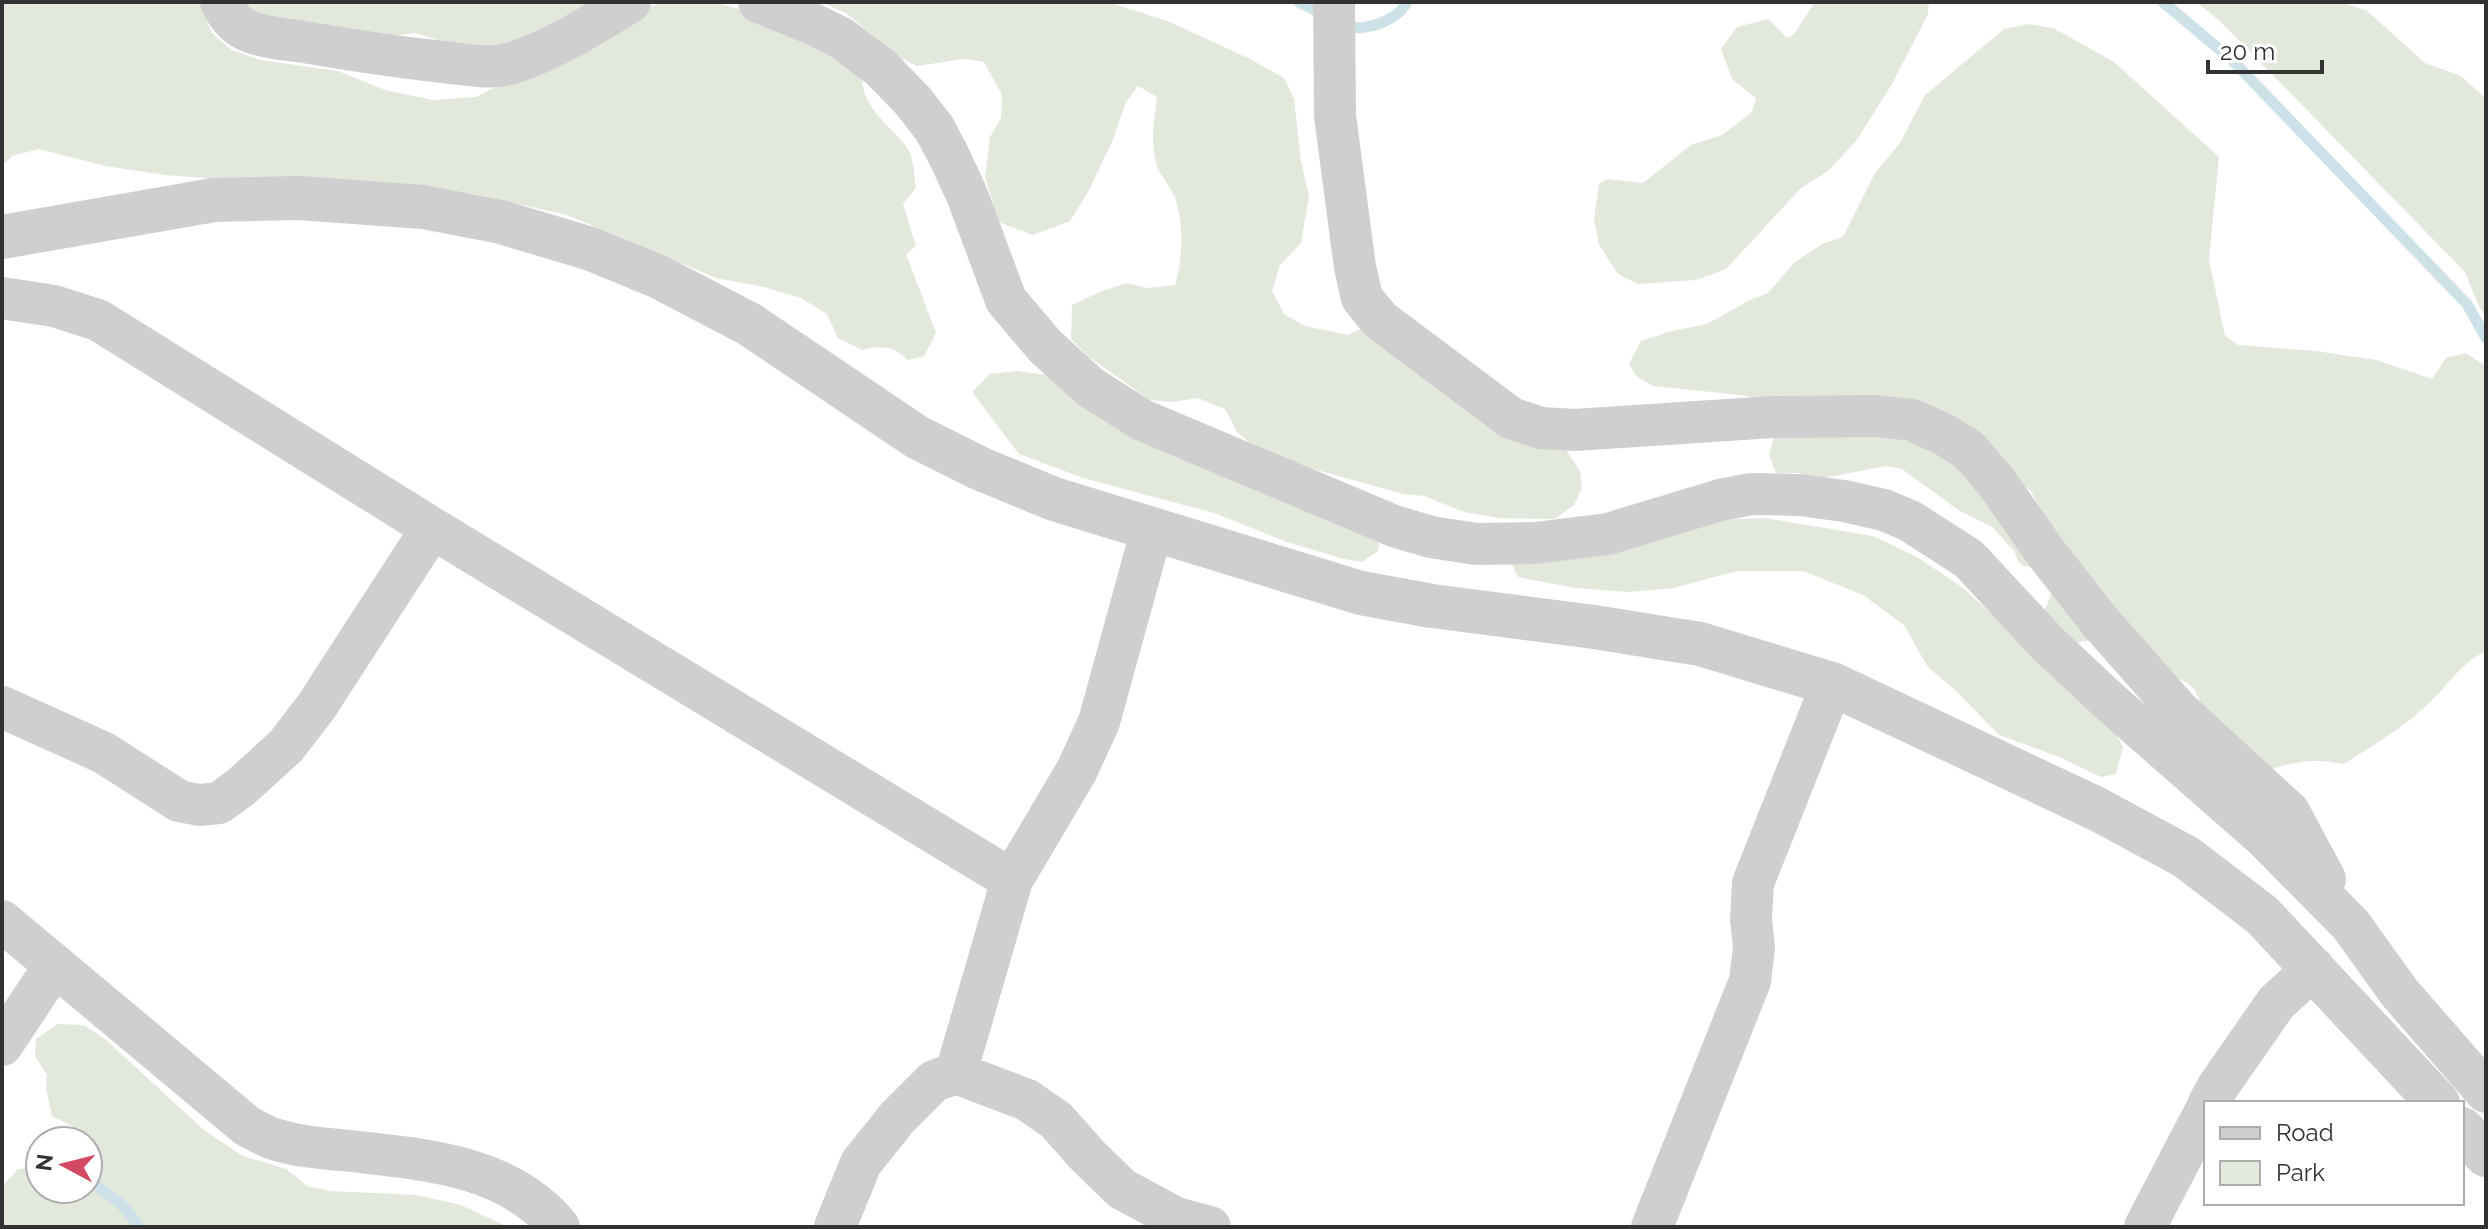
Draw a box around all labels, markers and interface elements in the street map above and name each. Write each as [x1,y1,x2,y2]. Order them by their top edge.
scale bar [2208,24,2322,74]
text: 20 m [2220,37,2275,66]
legend [2204,1101,2464,1205]
text: Road [2276,1118,2334,1147]
north arrow [24,1125,104,1205]
text: N [30,1153,58,1172]
text: Park [2276,1158,2325,1187]

